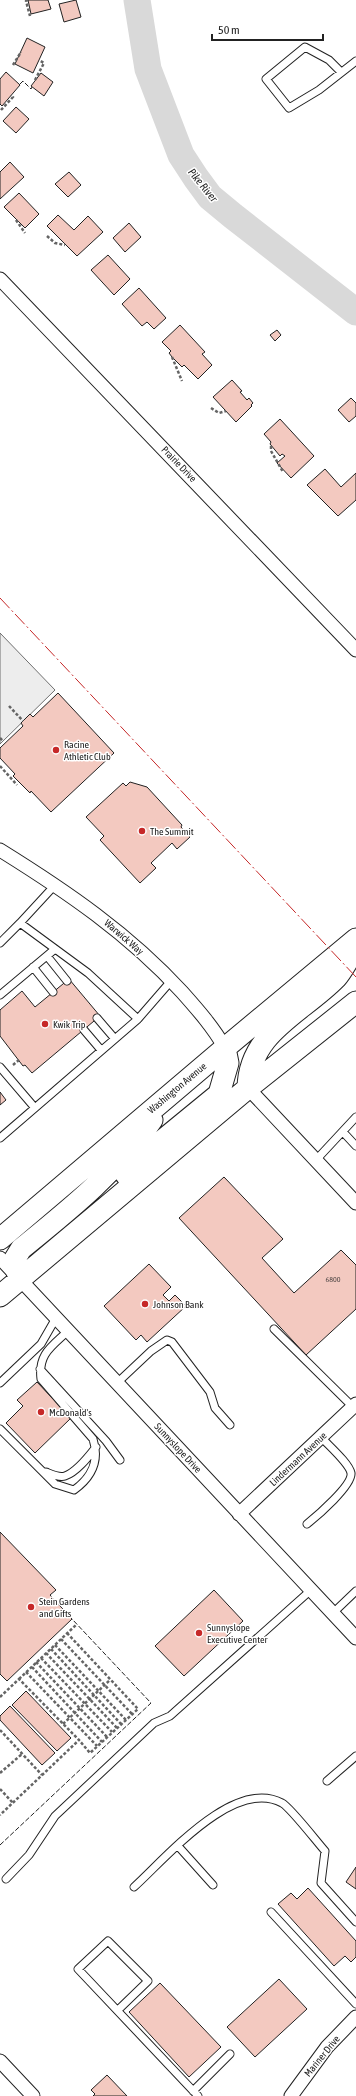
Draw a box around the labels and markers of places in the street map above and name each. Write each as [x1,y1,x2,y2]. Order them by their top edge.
place label: Racine Athletic Club [64,739,111,762]
marker: Racine Athletic Club [51,745,61,755]
marker: The Summit [137,826,147,836]
place label: The Summit [150,826,194,837]
marker: Kwik Trip [40,1019,50,1029]
place label: Kwik Trip [53,1019,86,1030]
marker: Johnson Bank [140,1299,150,1309]
place label: Johnson Bank [153,1299,204,1310]
marker: McDonald's [36,1407,46,1417]
place label: McDonald's [49,1407,92,1418]
place label: Stein Gardens and Gifts [39,1596,90,1619]
marker: Stein Gardens and Gifts [26,1602,36,1612]
place label: Sunnyslope Executive Center [207,1622,269,1645]
marker: Sunnyslope Executive Center [194,1628,204,1638]

